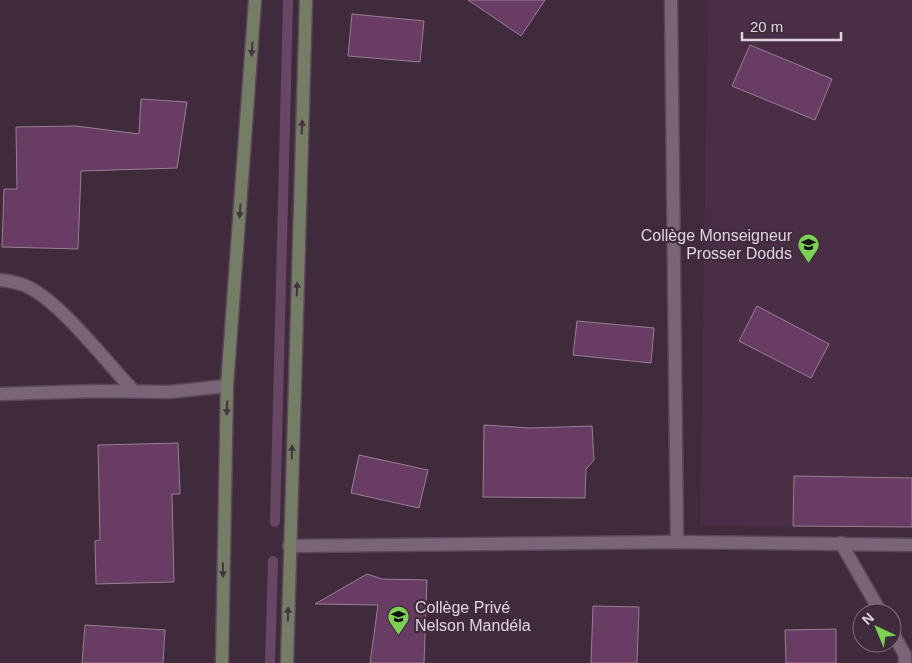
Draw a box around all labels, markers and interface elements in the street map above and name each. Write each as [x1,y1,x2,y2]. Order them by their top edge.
scale bar [742,10,841,42]
text: 20 m [750,18,783,35]
one-way arrow [248,41,256,57]
one-way arrow [299,119,307,135]
one-way arrow [236,203,244,219]
place label: Collège Monseigneur Prosser Dodds [641,227,793,262]
school or university icon: Collège Monseigneur Prosser Dodds [796,232,820,263]
one-way arrow [294,281,302,297]
one-way arrow [223,400,231,416]
one-way arrow [289,444,297,460]
one-way arrow [219,562,227,578]
place label: Collège Privé Nelson Mandéla [415,599,531,634]
north arrow [852,603,902,653]
school or university icon: Collège Privé Nelson Mandéla [387,604,411,635]
one-way arrow [284,606,292,622]
text: N [859,609,877,628]

